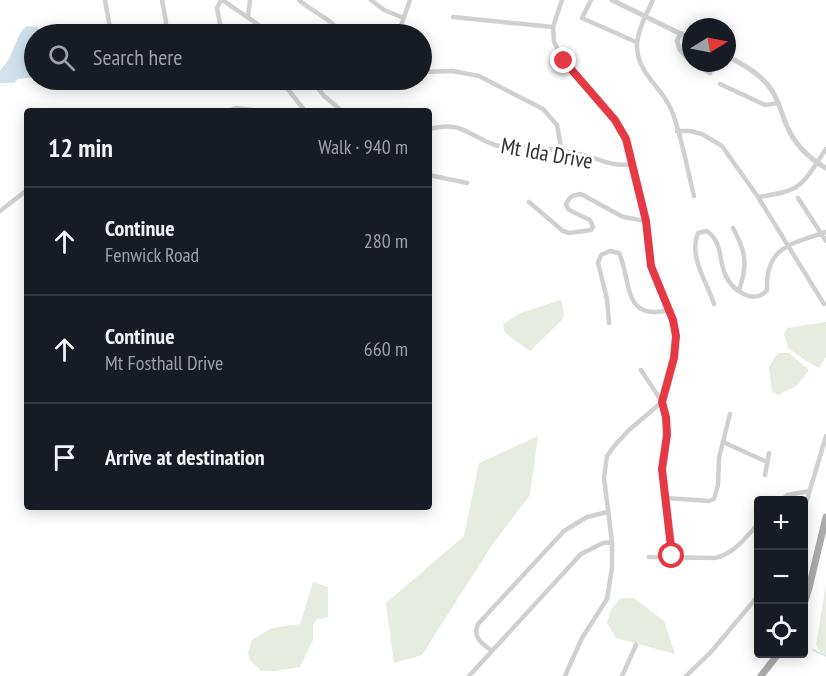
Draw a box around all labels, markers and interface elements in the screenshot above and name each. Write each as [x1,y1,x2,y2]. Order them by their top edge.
north arrow [682,18,736,72]
search box [24,24,432,90]
icon: search [45,41,78,74]
text: Search here [93,43,182,71]
route end [550,47,576,73]
text: 12 min [48,131,113,164]
street label: Mt Ida Drive [499,131,595,175]
text: Walk · 940 m [318,134,408,160]
text: Continue [105,214,175,242]
icon: ahead [48,225,81,258]
text: 280 m [364,228,408,254]
text: Fenwick Road [105,242,199,268]
text: Continue [105,322,175,350]
icon: ahead [48,333,81,366]
text: 660 m [364,336,408,362]
text: Mt Fosthall Drive [105,350,223,376]
icon: arrive [48,441,81,474]
text: Arrive at destination [105,443,265,471]
map controls [754,496,808,658]
button: + [754,496,808,550]
route start [658,542,684,568]
button: − [754,550,808,604]
button: locate [754,604,808,658]

